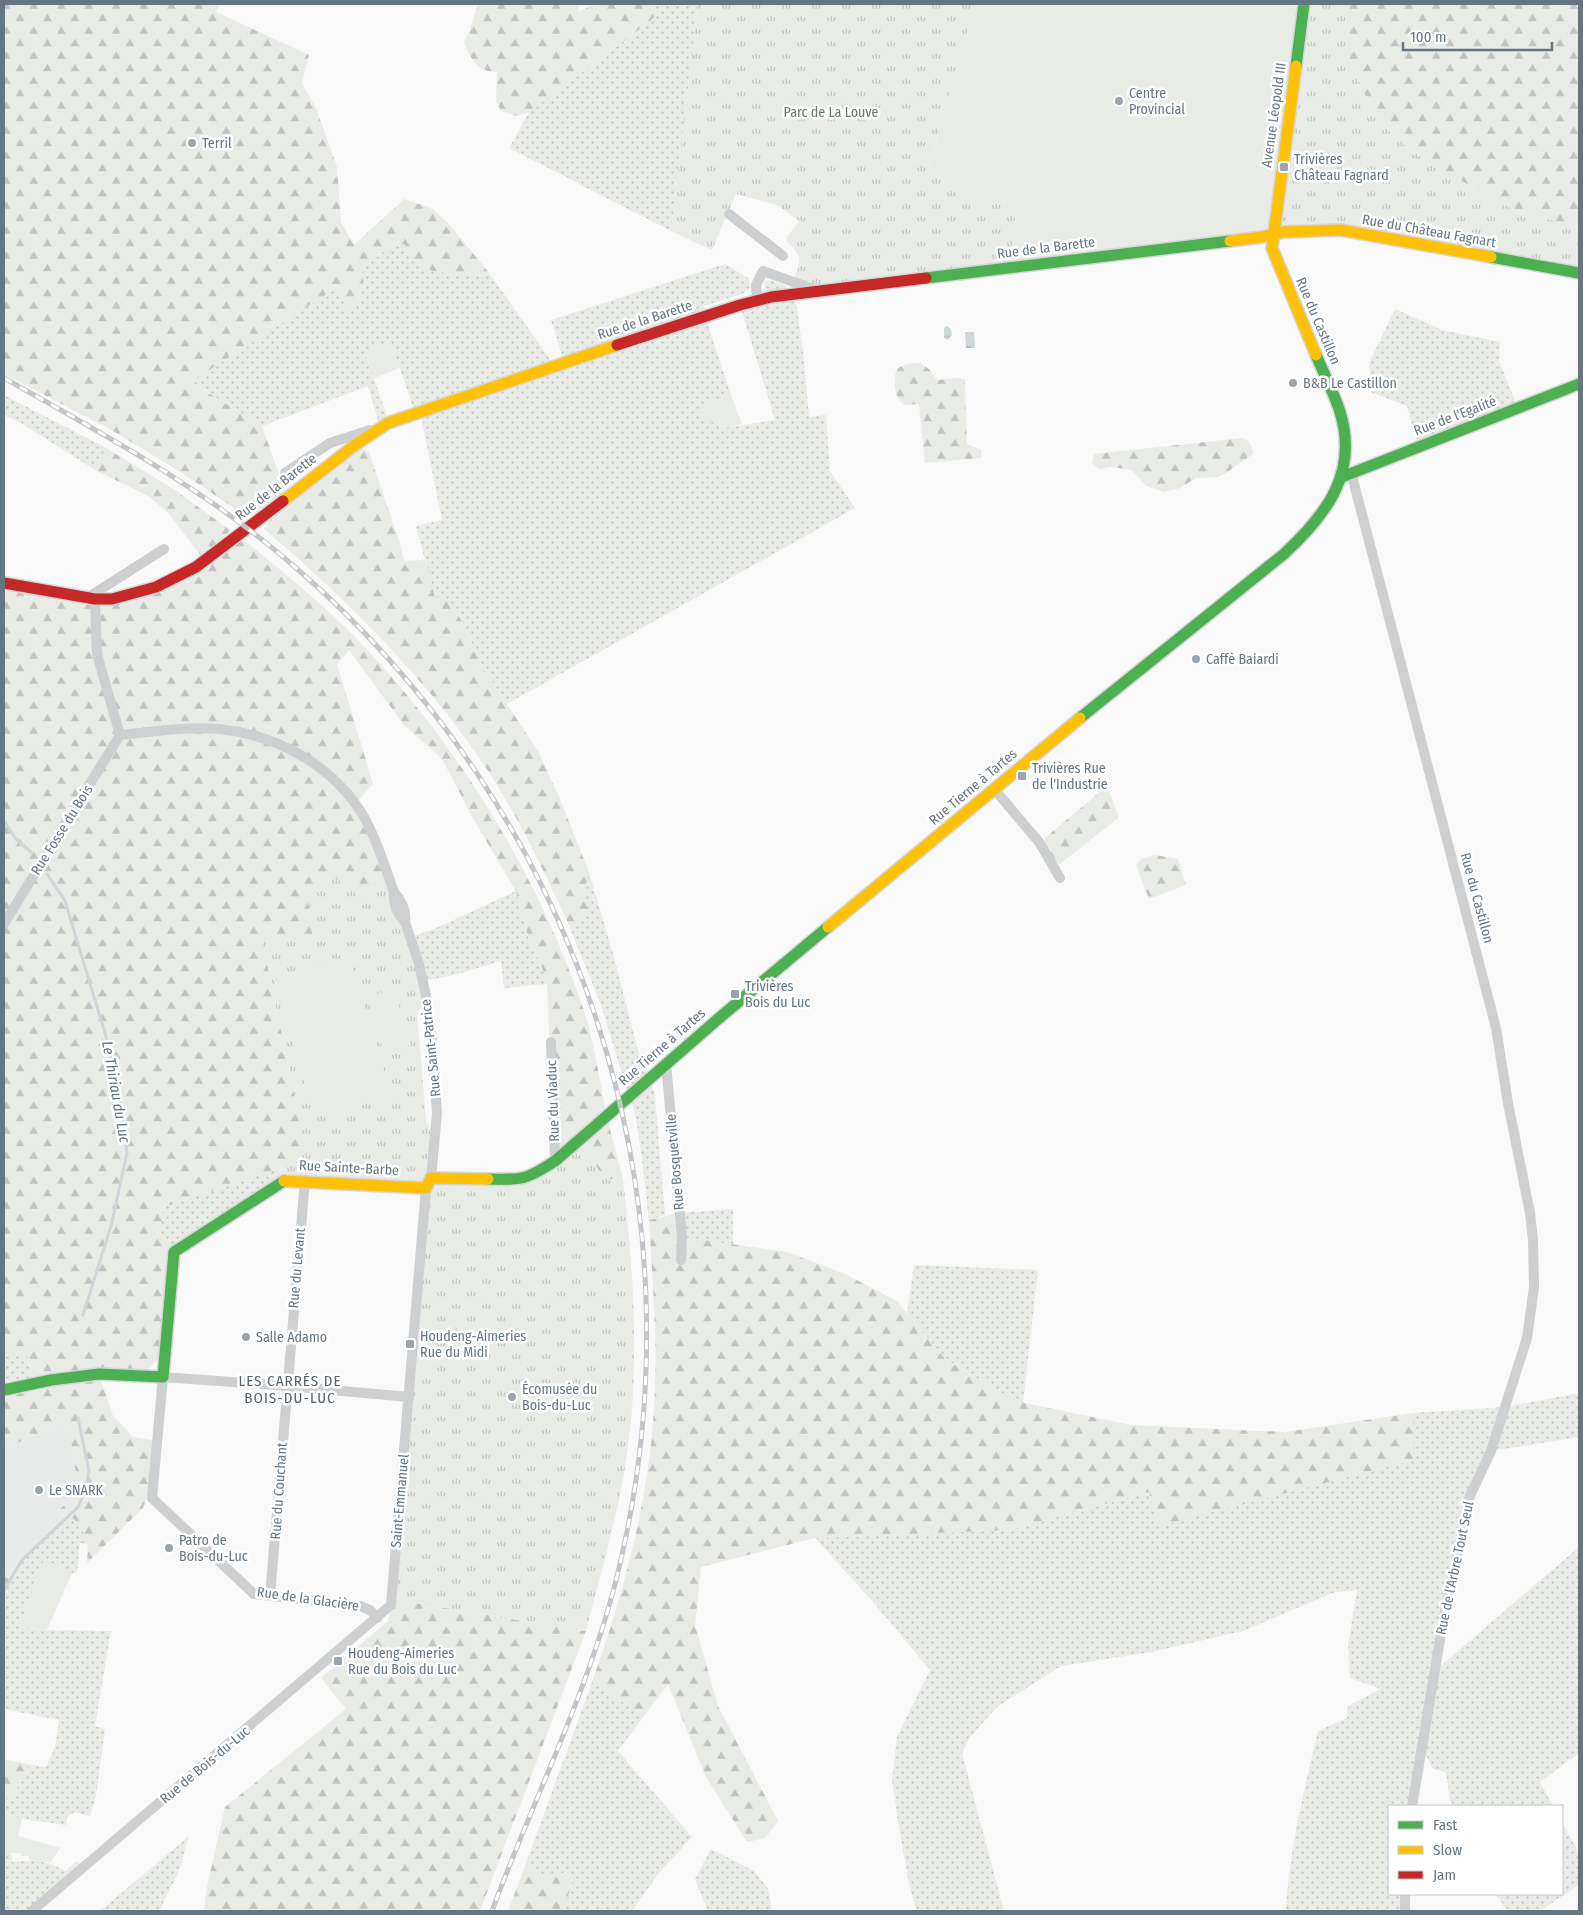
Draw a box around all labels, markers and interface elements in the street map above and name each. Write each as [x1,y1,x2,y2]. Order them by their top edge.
scale bar [1403,20,1552,52]
text: 100 m [1410,28,1447,46]
street label: Avenue Léopold III [1258,61,1290,169]
place label: Centre Provincial [1129,85,1185,118]
marker: Centre Provincial [1113,95,1125,107]
park label: Parc de La Louve [784,104,879,121]
place label: Terril [202,135,232,152]
marker: Terril [186,137,198,149]
place label: Trivières Château Fagnard [1294,151,1389,184]
marker: Trivières Château Fagnard [1278,161,1290,173]
street label: Rue du Château Fagnart [1361,211,1498,251]
street label: Rue de la Barette [996,234,1096,262]
street label: Rue du Castillon [1292,275,1344,367]
street label: Rue de la Barette [596,297,695,343]
place label: B&B Le Castillon [1303,375,1397,392]
marker: B&B Le Castillon [1287,377,1299,389]
street label: Rue de l'Egalité [1411,392,1499,440]
street label: Rue de la Barette [232,450,320,524]
place label: Caffè Baiardi [1206,651,1279,668]
marker: Caffè Baiardi [1190,653,1202,665]
street label: Rue Tierne à Tartes [926,745,1020,829]
place label: Trivières Rue de l'Industrie [1032,760,1108,793]
marker: Trivières Rue de l'Industrie [1016,770,1028,782]
street label: Rue Fosse du Bois [28,782,96,878]
street label: Rue du Castillon [1457,851,1497,945]
place label: Trivières Bois du Luc [745,978,810,1011]
marker: Trivières Bois du Luc [729,988,741,1000]
street label: Rue Saint-Patrice [417,998,445,1098]
street label: Rue Tierne à Tartes [615,1005,709,1089]
water label: Le Thiriau du Luc [98,1040,134,1145]
street label: Rue du Viaduc [543,1060,563,1142]
street label: Rue Bosquetville [662,1113,688,1211]
street label: Rue Sainte-Barbe [299,1157,399,1179]
street label: Rue du Levant [285,1227,309,1309]
place label: Houdeng-Aimeries Rue du Midi [420,1328,526,1361]
place label: Salle Adamo [256,1329,327,1346]
marker: Salle Adamo [240,1331,252,1343]
marker: Houdeng-Aimeries Rue du Midi [404,1338,416,1350]
district label: LES CARRÉS DE BOIS-DU-LUC [239,1372,341,1407]
place label: Écomusée du Bois-du-Luc [522,1380,597,1414]
marker: Écomusée du Bois-du-Luc [506,1391,518,1403]
street label: Rue du Couchant [267,1442,291,1540]
street label: Saint-Emmanuel [387,1453,413,1549]
place label: Le SNARK [49,1482,104,1499]
marker: Le SNARK [33,1484,45,1496]
street label: Rue de l'Arbre Tout Seul [1433,1499,1478,1636]
place label: Patro de Bois-du-Luc [179,1532,248,1565]
marker: Patro de Bois-du-Luc [163,1542,175,1554]
street label: Rue de la Glacière [256,1583,360,1615]
place label: Houdeng-Aimeries Rue du Bois du Luc [348,1645,457,1678]
marker: Houdeng-Aimeries Rue du Bois du Luc [332,1655,344,1667]
street label: Rue de Bois-du-Luc [157,1723,253,1807]
legend [1388,1805,1563,1895]
text: Fast [1433,1816,1457,1834]
text: Slow [1433,1841,1462,1859]
text: Jam [1433,1866,1456,1884]

